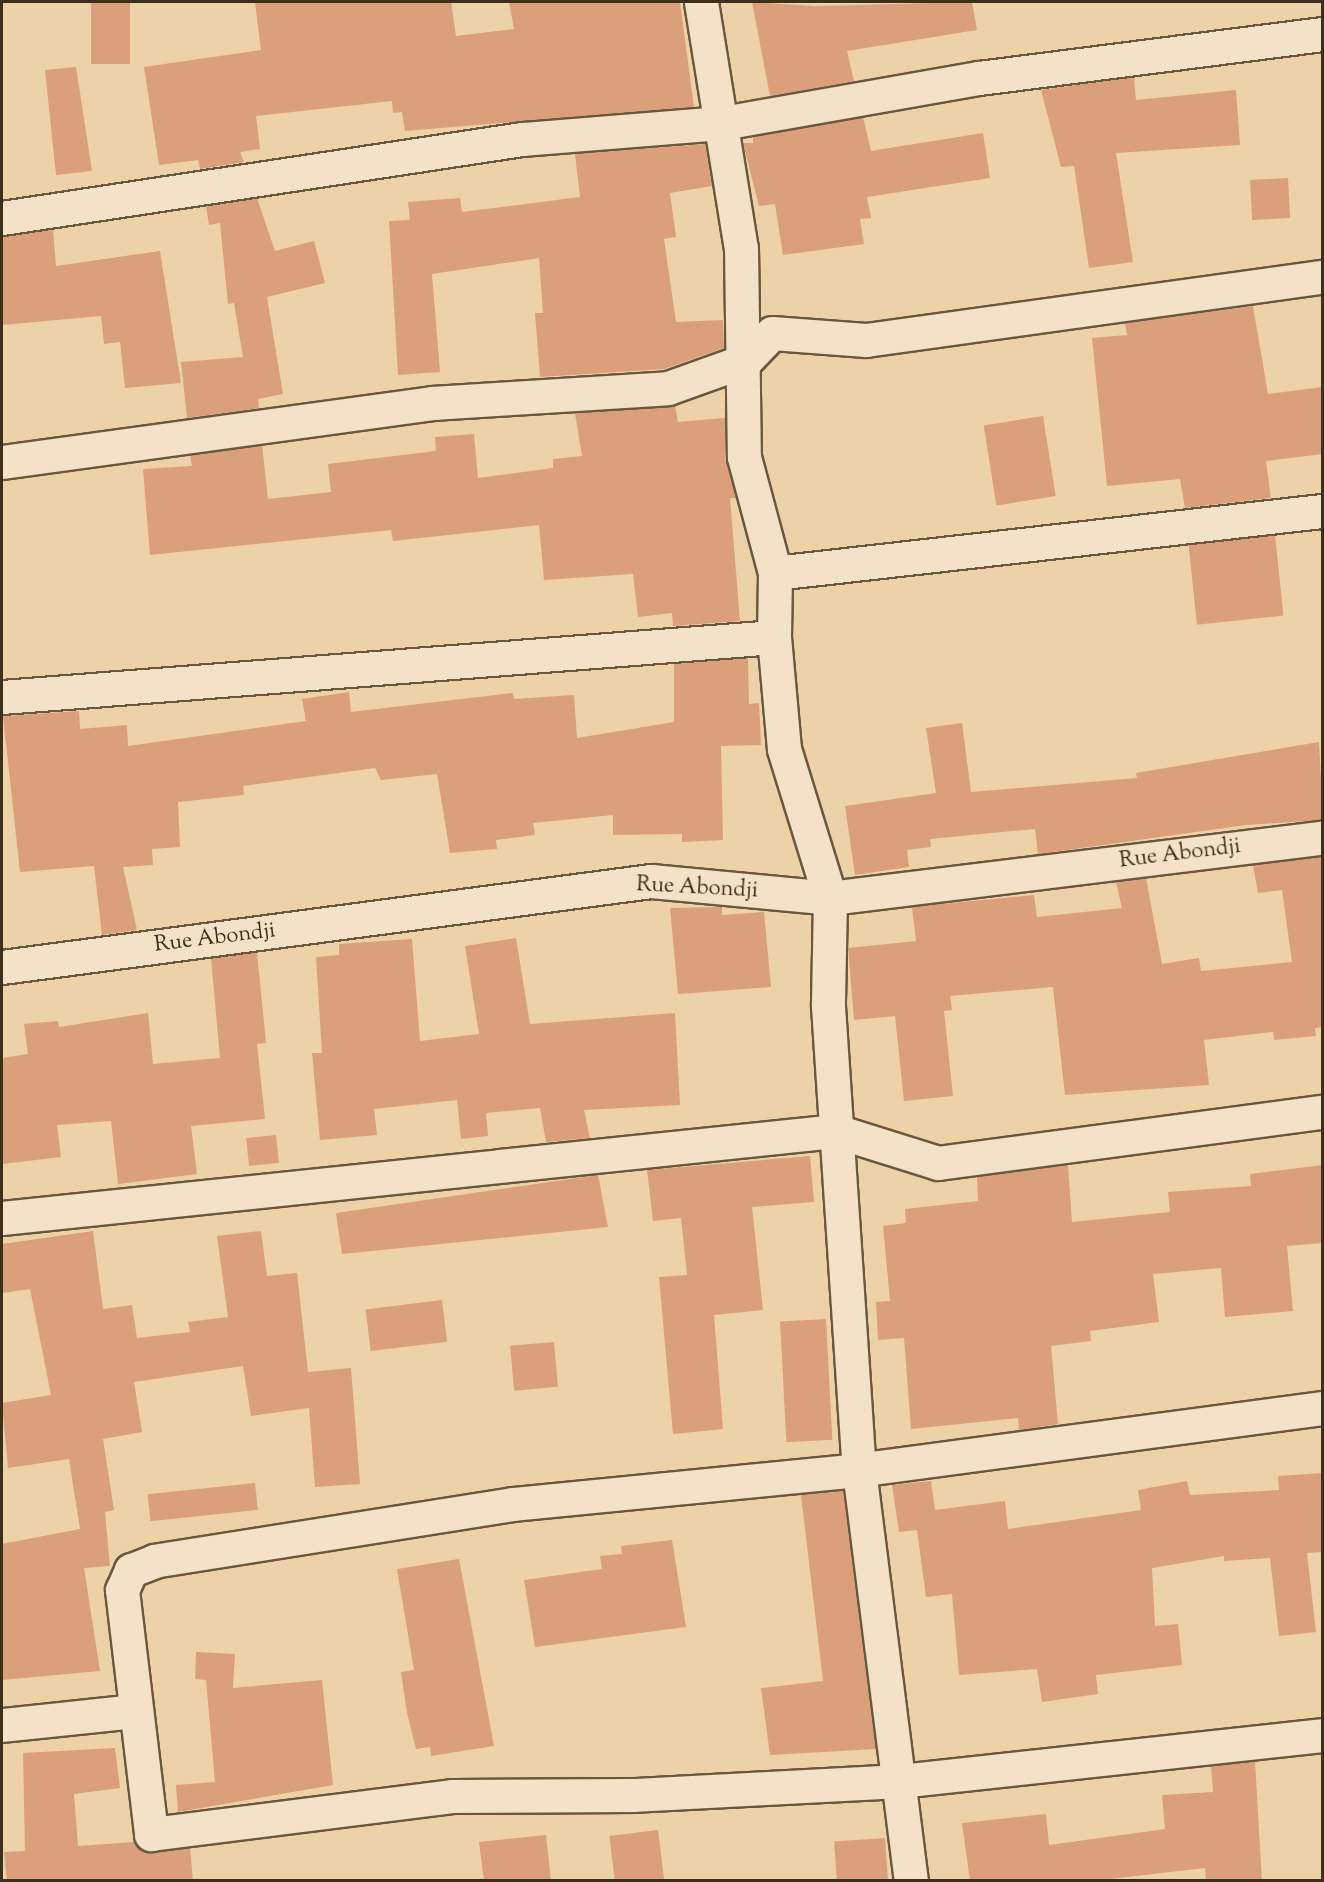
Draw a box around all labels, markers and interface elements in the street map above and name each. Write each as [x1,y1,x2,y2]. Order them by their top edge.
street label: Rue Abondji [1118,834,1242,876]
street label: Rue Abondji [635,873,759,905]
street label: Rue Abondji [153,918,277,960]

